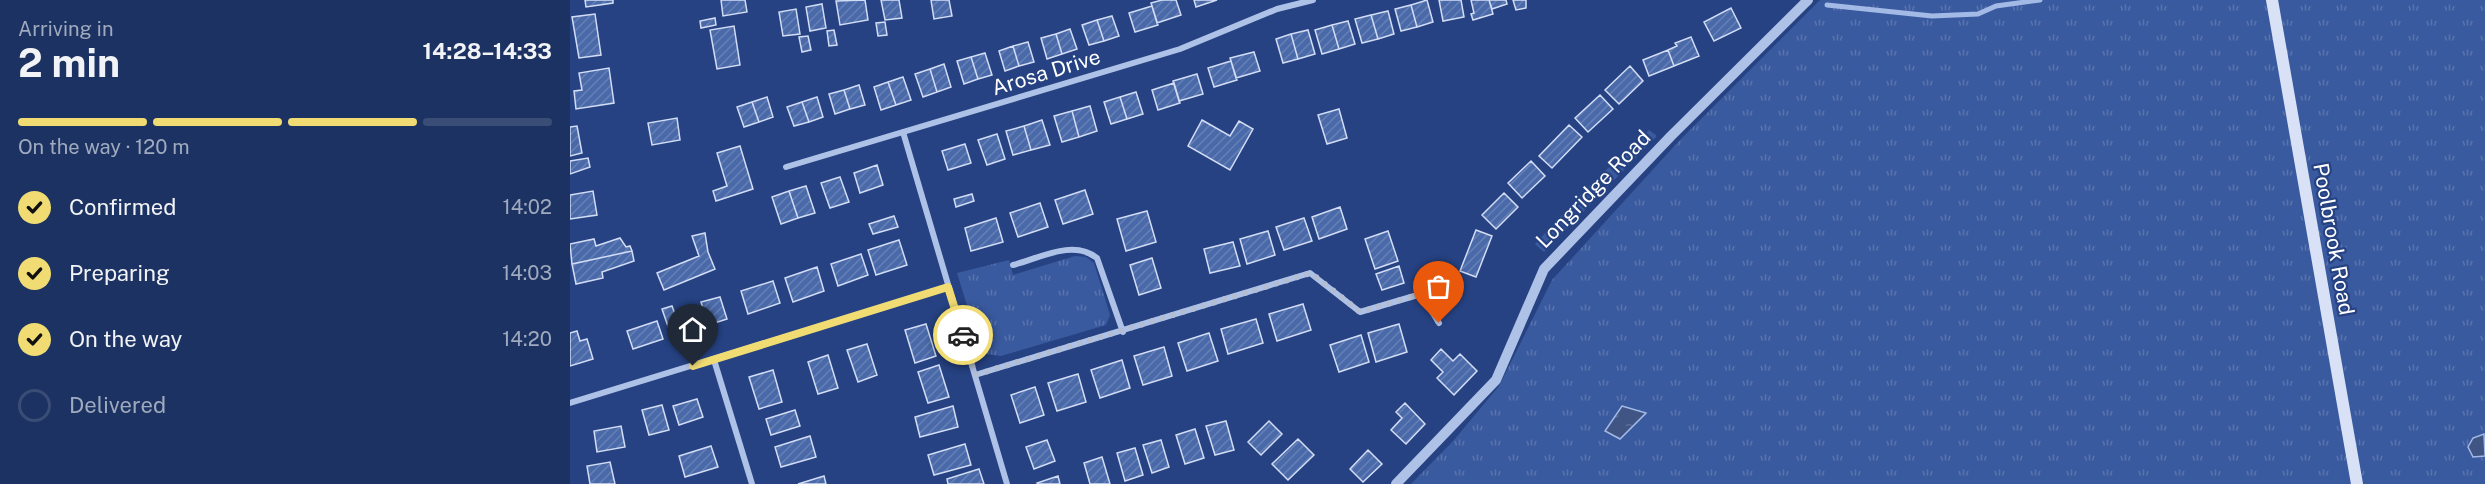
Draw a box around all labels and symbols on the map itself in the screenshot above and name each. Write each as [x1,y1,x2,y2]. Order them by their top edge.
street label: Arosa Drive [989,44,1103,100]
street label: Longridge Road [1531,125,1655,253]
street label: Poolbrook Road [2308,161,2360,317]
pin [1413,261,1464,323]
pin [667,304,718,366]
courier [933,305,993,365]

